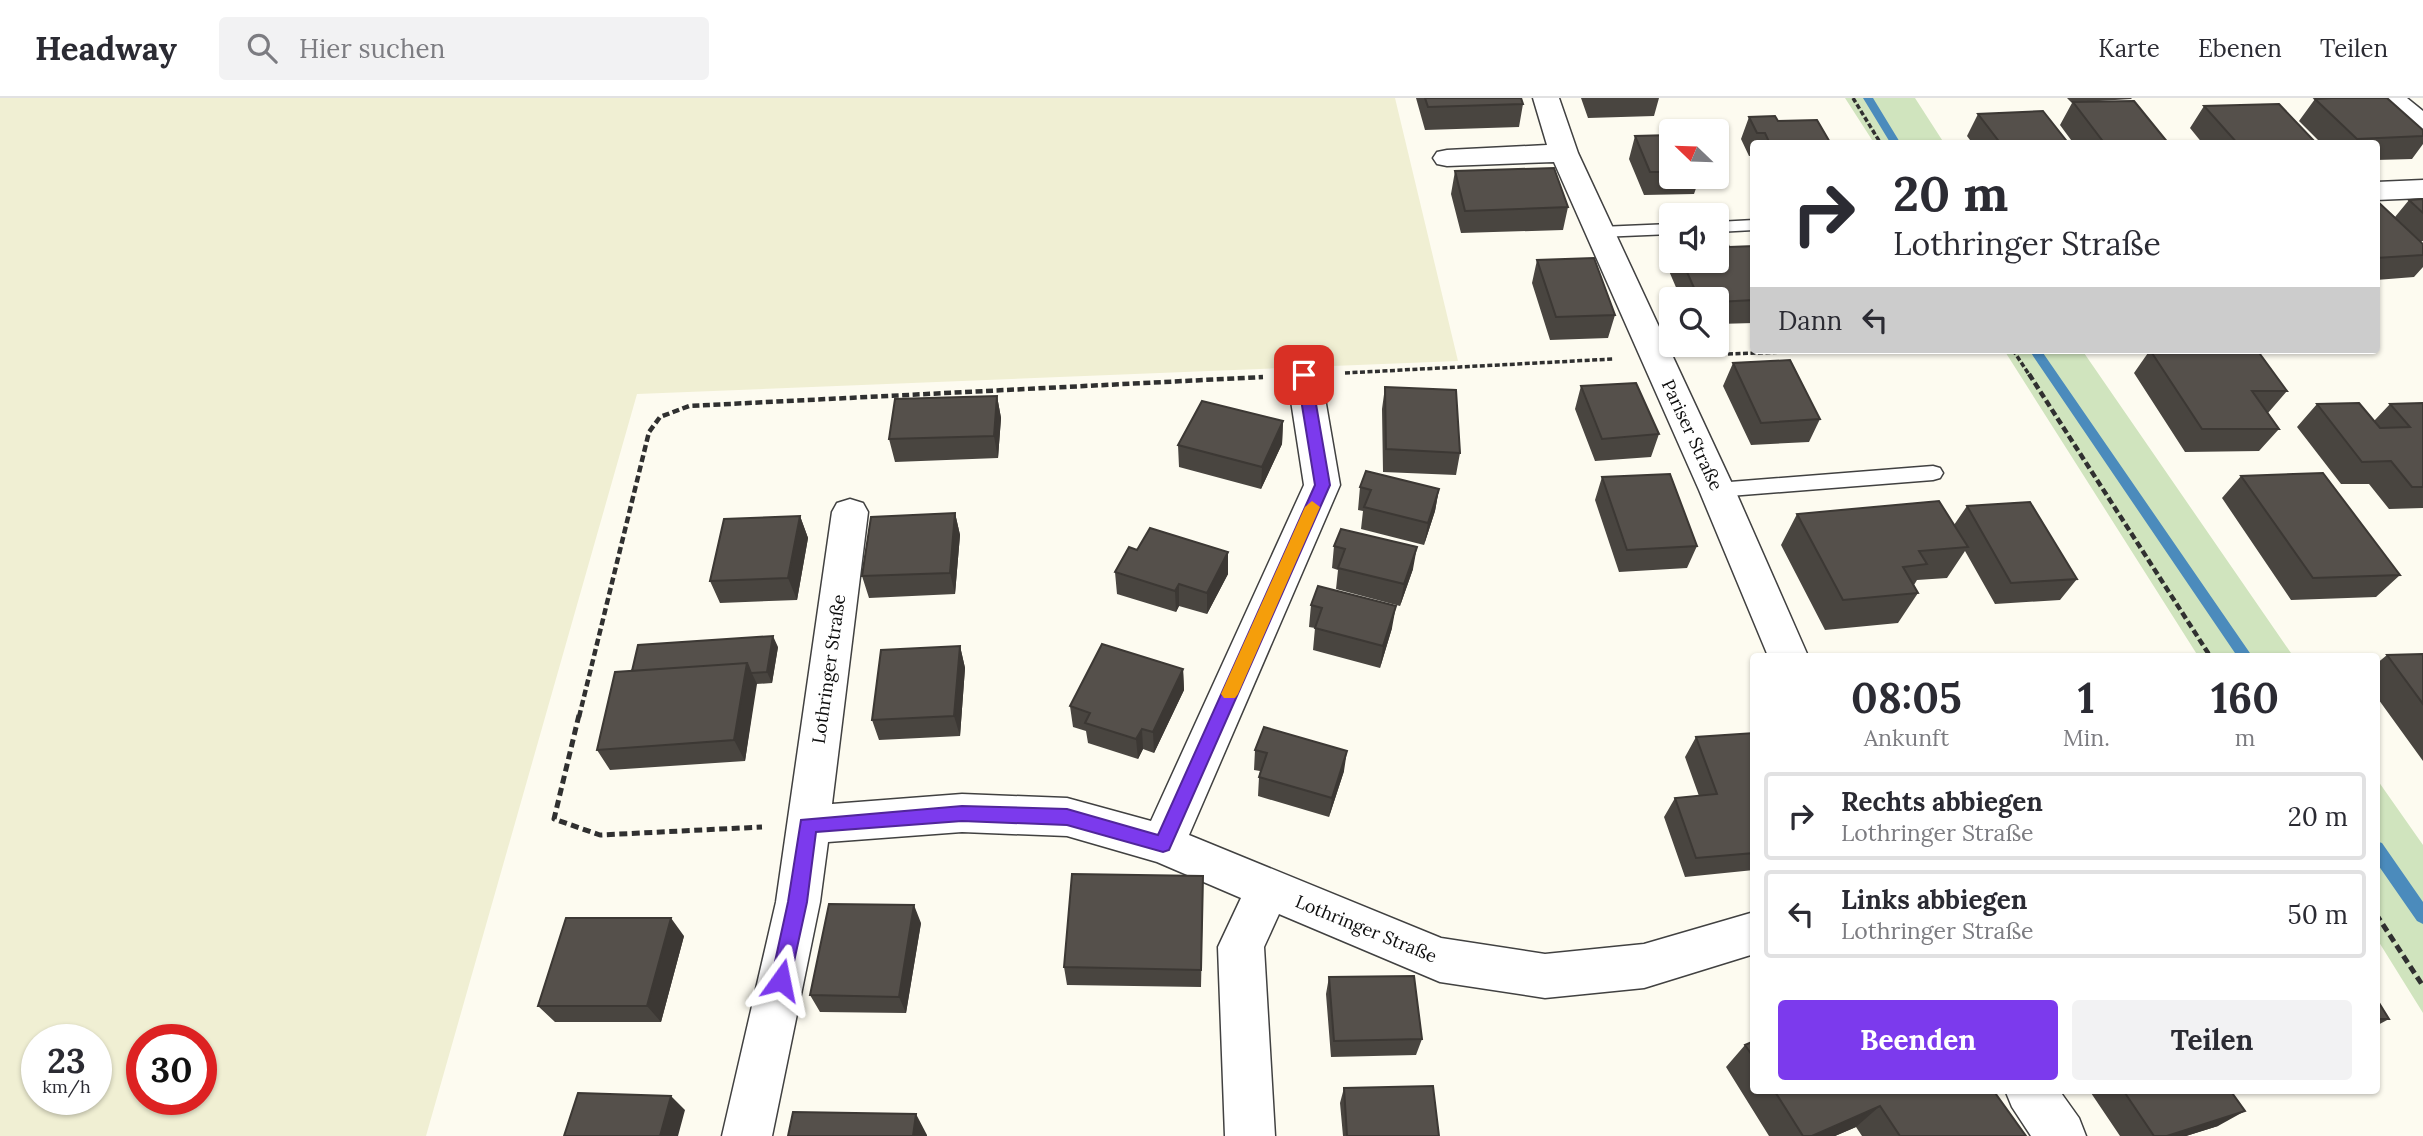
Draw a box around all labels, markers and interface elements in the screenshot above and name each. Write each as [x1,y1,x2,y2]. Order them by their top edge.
search box [219,17,709,80]
text: Headway [35,27,177,69]
icon: search [243,29,281,67]
text: Hier suchen [299,32,445,65]
text: Karte [2098,33,2160,64]
text: Ebenen [2198,33,2282,64]
text: Teilen [2320,33,2388,64]
north arrow [1659,119,1729,189]
map controls [1659,119,1729,357]
text: 20 m [1893,162,2008,224]
icon: right [1778,168,1869,259]
button: sound [1659,203,1729,273]
text: Lothringer Straße [1893,223,2161,264]
button: search [1659,287,1729,357]
icon: left [1856,301,1894,339]
text: Dann [1778,304,1842,337]
pin [1274,345,1334,405]
icon: arrive [1285,356,1323,394]
street label: Pariser Straße [1657,376,1728,494]
street label: Lothringer Straße [807,592,850,745]
text: 08:05 [1851,671,1962,725]
text: 1 [2078,671,2095,725]
text: 160 [2211,671,2279,725]
text: Ankunft [1864,723,1949,752]
text: Min. [2063,723,2110,752]
text: m [2235,723,2255,752]
text: Rechts abbiegen [1841,785,2043,818]
icon: right [1782,797,1820,835]
text: 20 m [2288,800,2348,833]
text: Lothringer Straße [1841,818,2034,847]
text: Links abbiegen [1841,883,2027,916]
street label: Lothringer Straße [1292,890,1441,968]
icon: left [1782,895,1820,933]
text: 50 m [2288,898,2348,931]
text: Lothringer Straße [1841,916,2034,945]
position arrow [744,943,818,1017]
button: Beenden [1778,1000,2058,1080]
button: Teilen [2072,1000,2352,1080]
speed limit sign: 30 [126,1024,217,1115]
text: 23 [47,1038,86,1083]
text: km/h [42,1075,91,1098]

